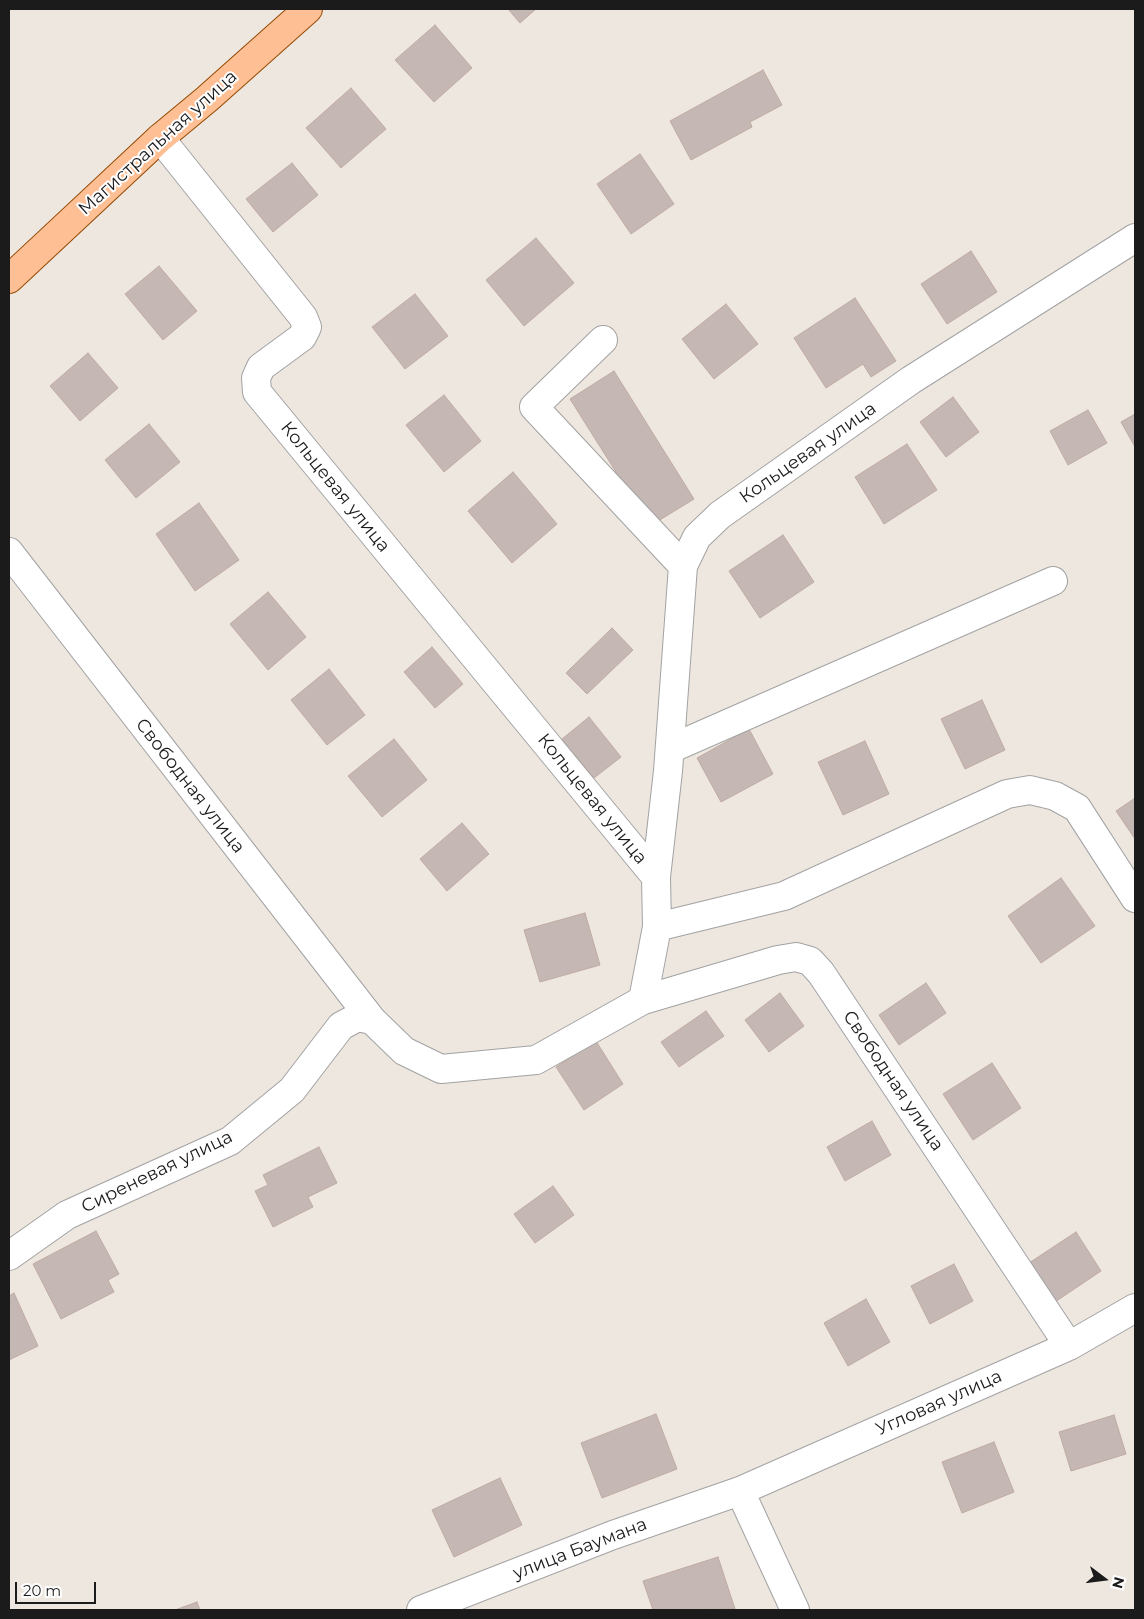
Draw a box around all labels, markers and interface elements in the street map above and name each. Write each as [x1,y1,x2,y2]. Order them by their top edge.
street label: Магистральная улица [74,66,242,220]
street label: Кольцевая улица [736,398,880,508]
street label: Кольцевая улица [276,417,394,557]
street label: Свободная улица [131,714,249,858]
street label: Кольцевая улица [533,729,651,869]
street label: Свободная улица [838,1007,948,1155]
street label: Сиреневая улица [78,1126,236,1218]
street label: Угловая улица [873,1366,1005,1440]
street label: улица Баумана [510,1513,650,1585]
north arrow [1079,1554,1129,1604]
scale bar [18,1572,99,1604]
text: N [1108,1575,1129,1591]
text: 20 m [23,1581,61,1600]

